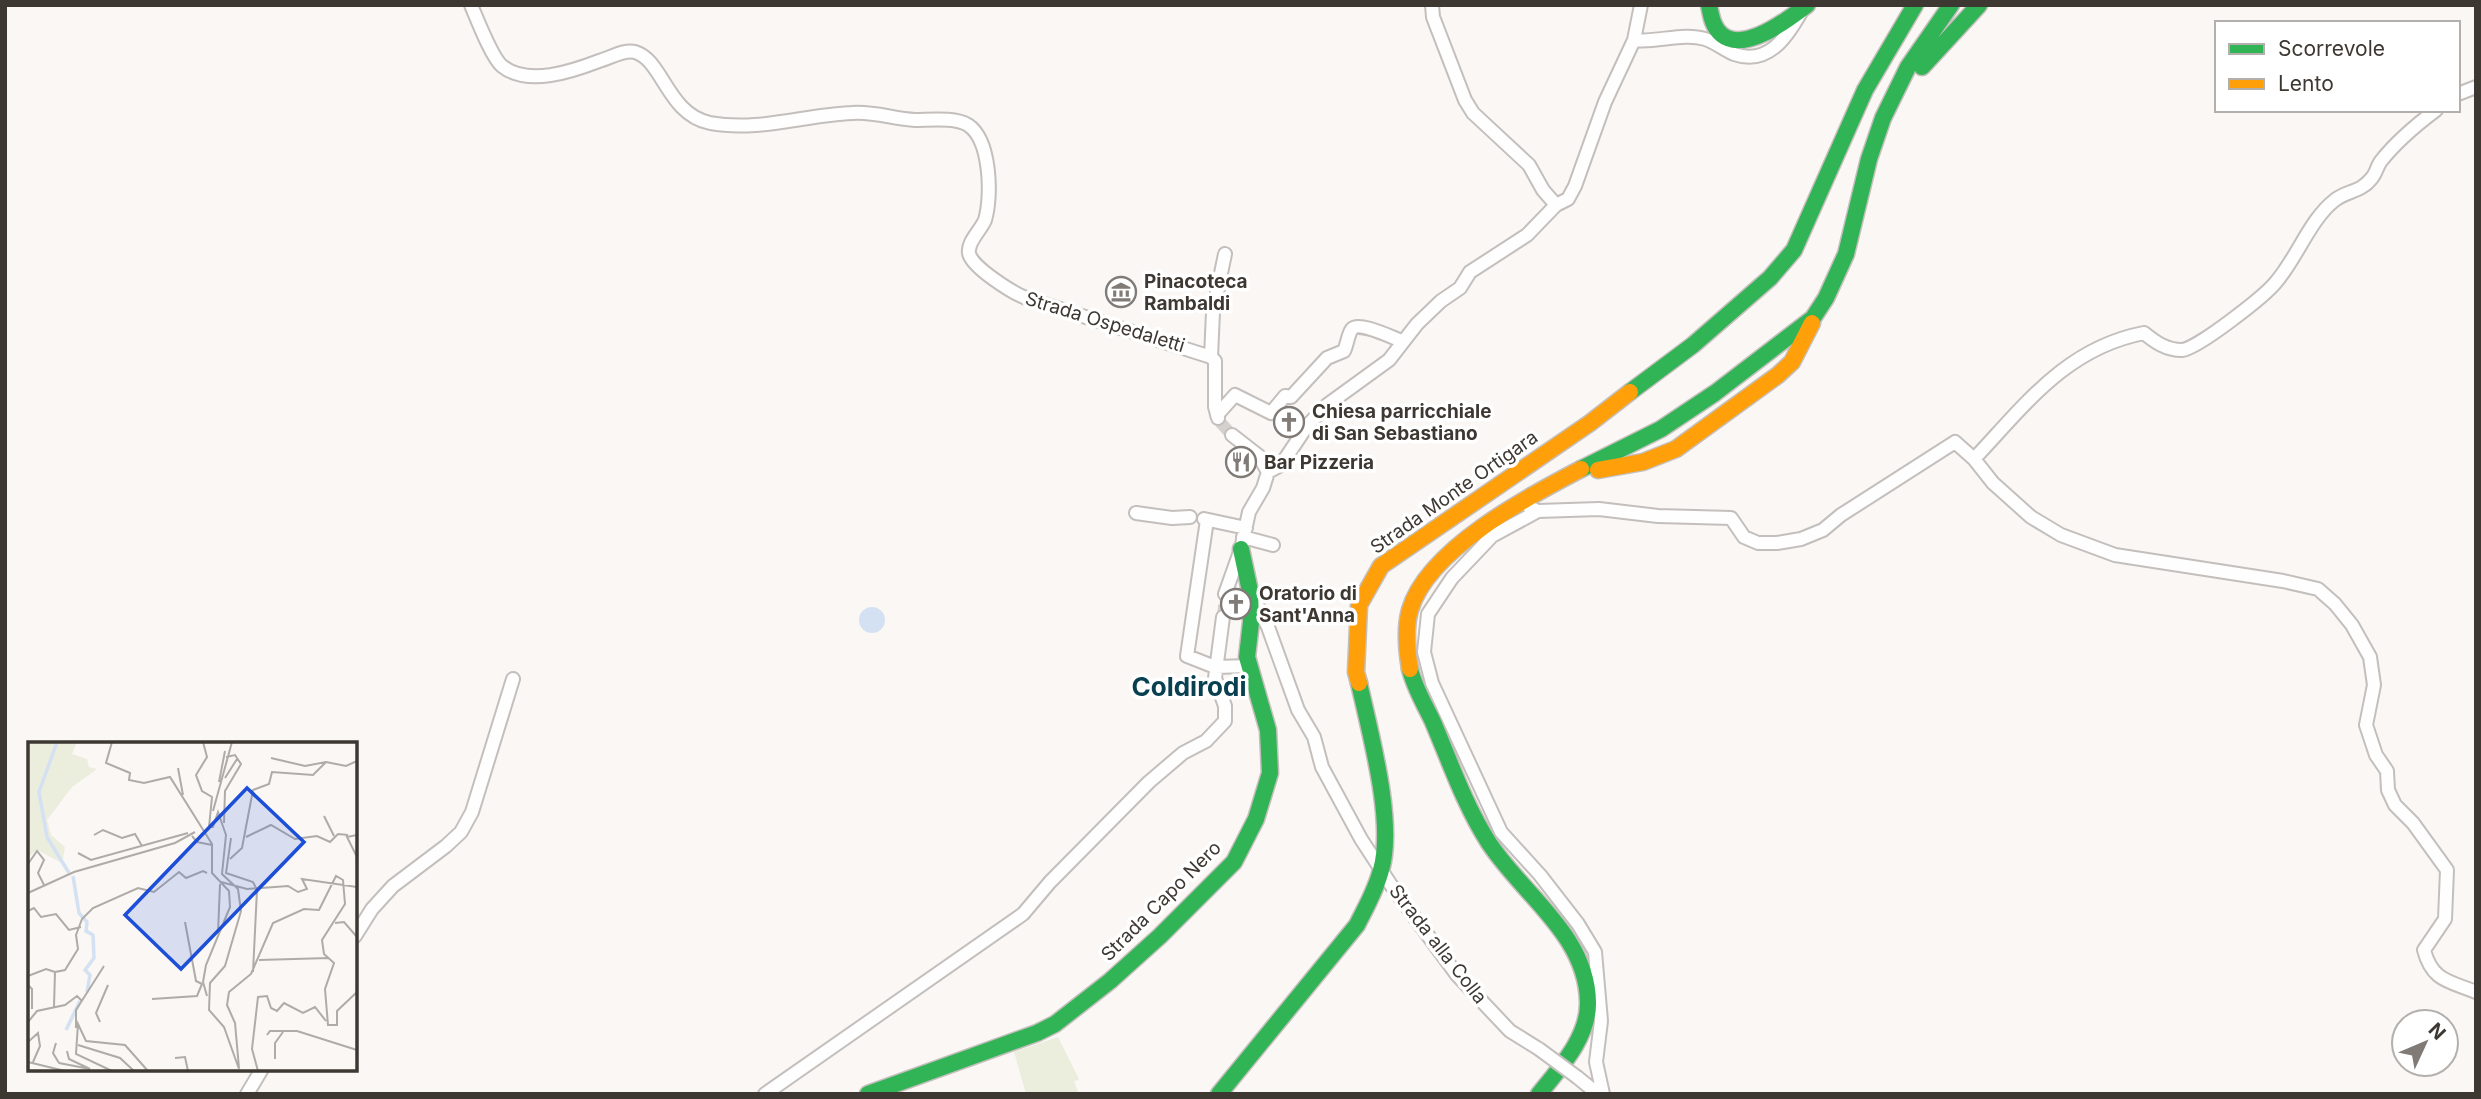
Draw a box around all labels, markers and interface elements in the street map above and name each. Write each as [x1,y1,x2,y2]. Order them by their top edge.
legend [2215,21,2460,112]
text: Scorrevole [2278,36,2385,61]
text: Lento [2278,71,2334,96]
place label: Pinacoteca Rambaldi [1144,270,1248,315]
museum icon: Pinacoteca Rambaldi [1104,275,1138,309]
street label: Strada Ospedaletti [1022,287,1188,357]
place label: Chiesa parricchiale di San Sebastiano [1312,400,1491,445]
church icon: Chiesa parricchiale di San Sebastiano [1272,405,1306,439]
street label: Strada Monte Ortigara [1366,425,1542,559]
restaurant icon: Bar Pizzeria [1224,445,1258,479]
place label: Bar Pizzeria [1264,451,1374,474]
place label: Oratorio di Sant'Anna [1259,582,1357,627]
church icon: Oratorio di Sant'Anna [1219,587,1253,621]
district label: Coldirodi [1132,671,1247,702]
inset map [28,742,357,1071]
street label: Strada Capo Nero [1096,836,1226,966]
street label: Strada alla Colla [1384,880,1492,1008]
north arrow [2390,1008,2460,1078]
text: N [2424,1018,2450,1045]

